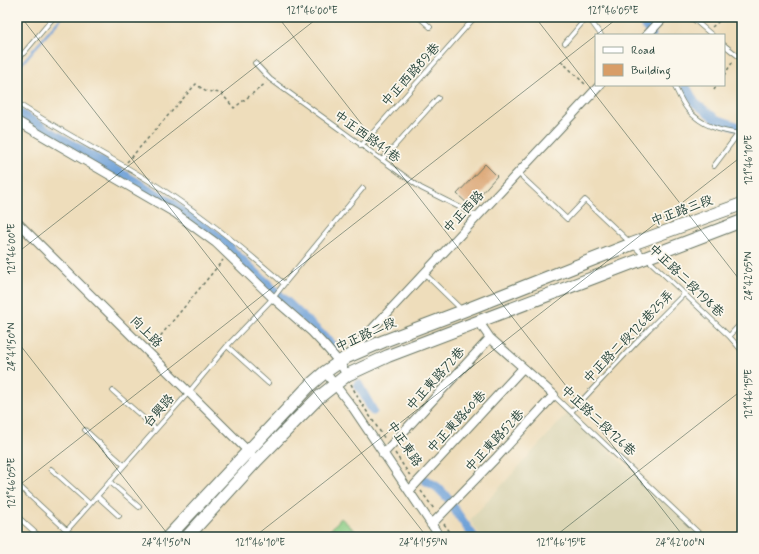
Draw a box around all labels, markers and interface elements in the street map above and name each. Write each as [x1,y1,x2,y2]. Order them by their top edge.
text: 121°46'00"E [286,4,338,18]
text: 121°46'05"E [588,4,639,18]
legend [595,34,725,86]
street label: 中正西路89巷 [378,40,444,110]
text: Road [631,43,655,59]
text: Building [631,63,671,80]
street label: 中正西路41巷 [330,107,404,167]
text: 121°46'10"E [742,135,756,185]
street label: 中正西路 [440,187,488,237]
street label: 中正路三段 [649,192,715,230]
text: 121°46'00"E [5,223,19,275]
street label: 中正路二段198巷 [645,241,727,321]
text: 24°42'05"N [742,251,756,300]
street label: 中正路二段126巷25弄 [580,287,678,387]
street label: 向上路 [126,312,166,352]
street label: 中正路二段 [333,314,399,356]
text: 24°41'50"N [5,322,19,371]
street label: 中正東路72巷 [403,344,469,414]
text: 121°46'15"E [742,369,756,419]
street label: 中正路二段126巷 [557,382,639,460]
street label: 中正東路60巷 [424,387,490,457]
street label: 台興路 [140,391,178,431]
street label: 中正東路52巷 [462,406,528,476]
street label: 中正東路 [382,418,426,470]
text: 121°46'05"E [5,457,19,508]
text: 24°41'50"N [142,536,191,550]
text: 121°46'10"E [235,536,285,550]
text: 24°41'55"N [399,536,447,550]
text: 121°46'15"E [536,536,586,550]
text: 24°42'00"N [655,536,705,550]

